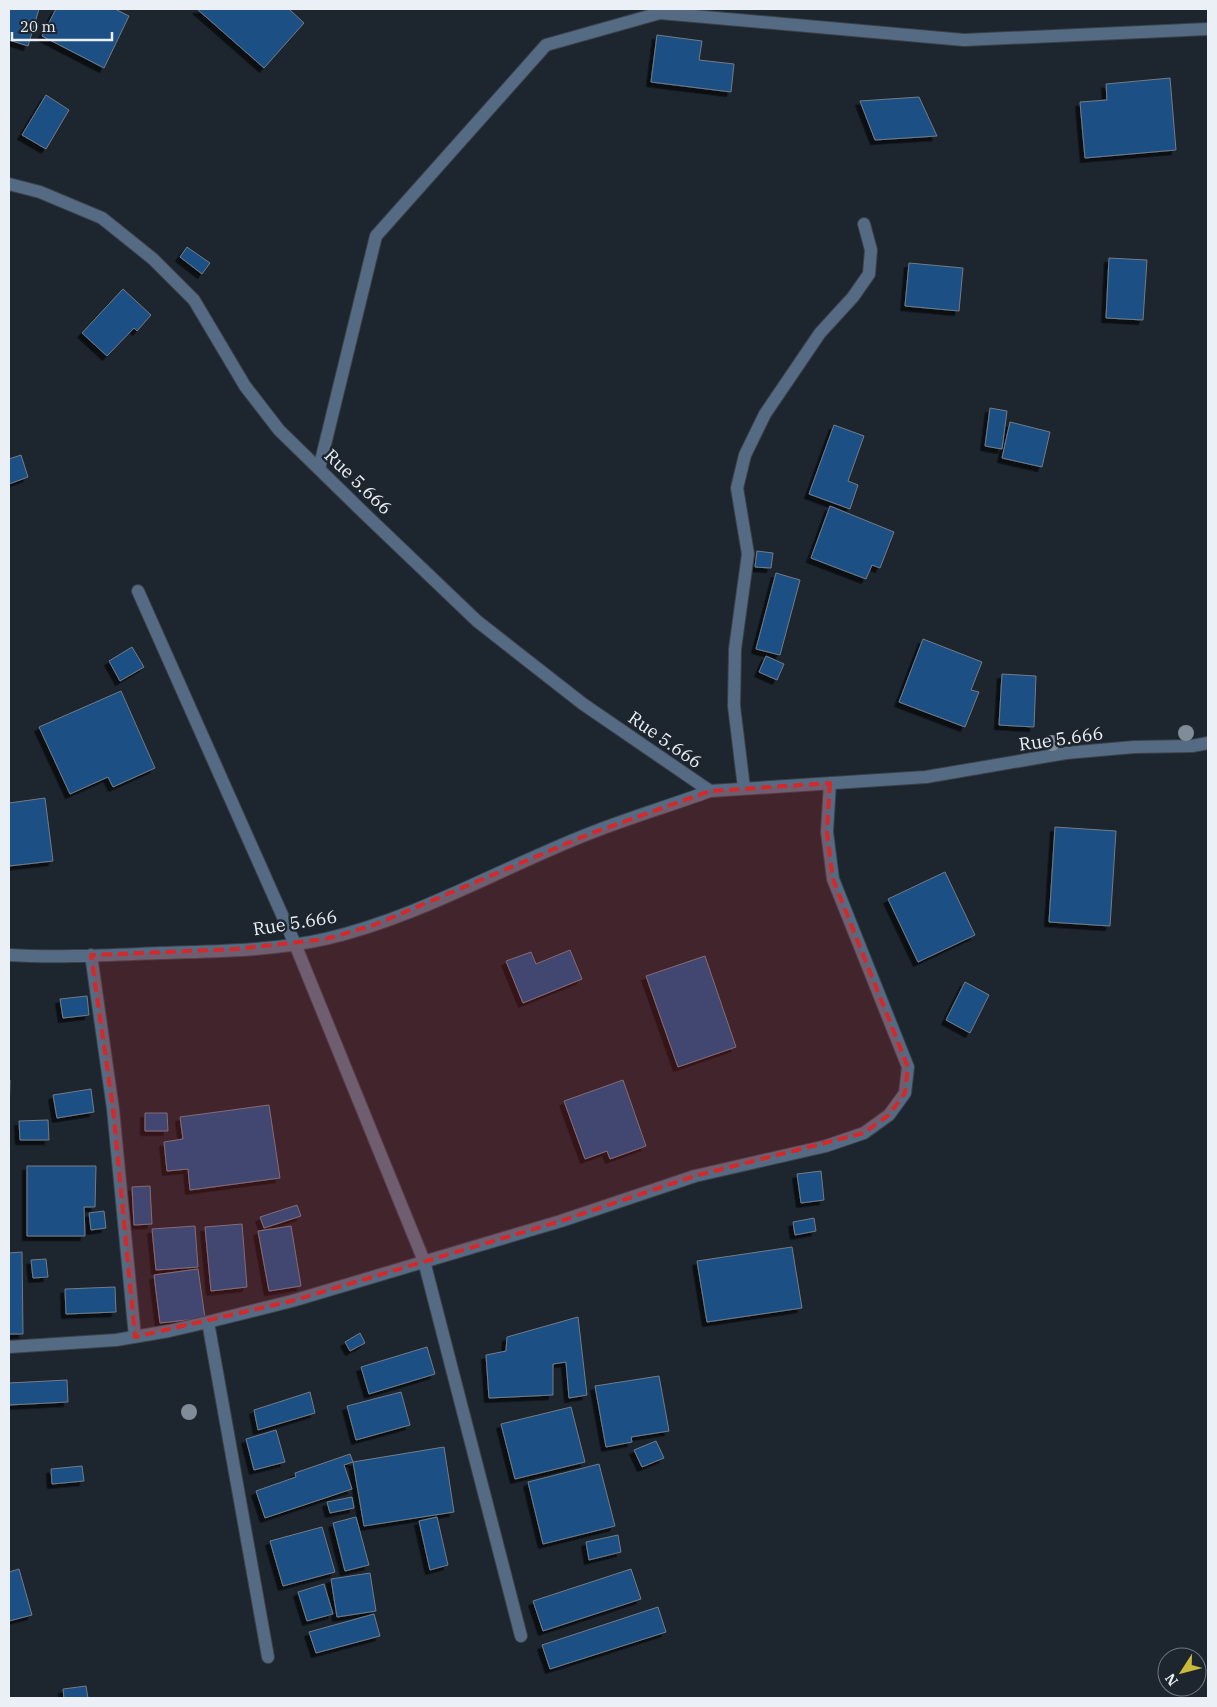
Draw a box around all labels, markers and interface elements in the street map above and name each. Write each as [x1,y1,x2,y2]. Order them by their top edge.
scale bar [12,10,112,42]
text: 20 m [20,17,56,36]
street label: Rue 5.666 [320,444,397,519]
street label: Rue 5.666 [624,706,707,773]
street label: Rue 5.666 [1017,721,1105,756]
street label: Rue 5.666 [251,904,339,941]
north arrow [1157,1647,1207,1697]
text: N [1161,1670,1182,1689]

